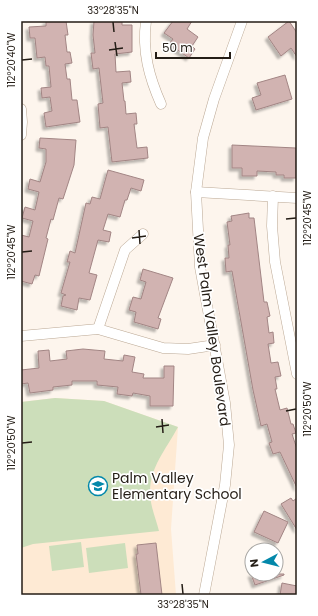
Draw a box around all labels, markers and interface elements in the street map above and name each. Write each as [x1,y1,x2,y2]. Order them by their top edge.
text: 33°28'35"N [87,3,139,18]
text: 112°20'40"W [4,32,19,88]
scale bar [156,34,230,60]
text: 50 m [162,39,193,56]
text: 112°20'45"W [300,190,315,246]
text: 112°20'45"W [4,224,19,280]
street label: West Palm Valley Boulevard [189,232,235,428]
text: 112°20'50"W [300,381,315,437]
text: 112°20'50"W [4,415,19,471]
place label: Palm Valley Elementary School [112,468,242,504]
school or university icon: Palm Valley Elementary School [87,475,109,497]
north arrow [244,542,284,582]
text: N [246,558,263,568]
text: 33°28'35"N [157,597,209,612]

